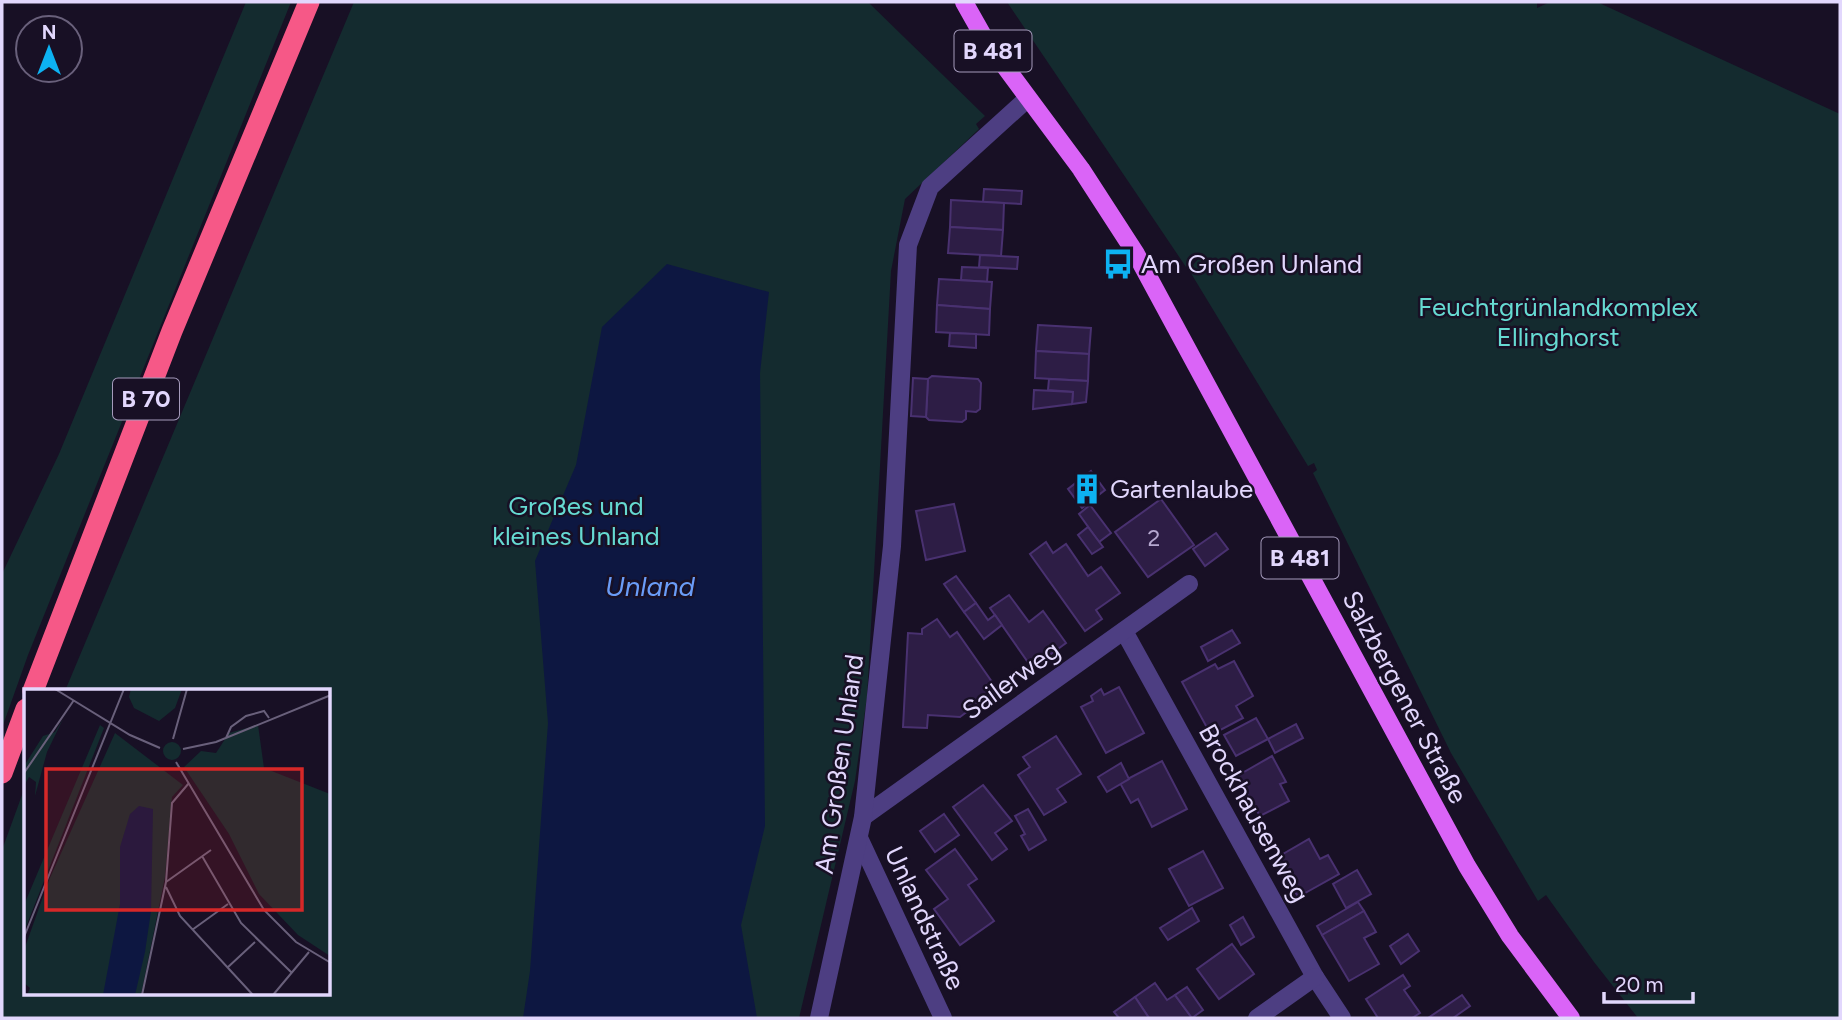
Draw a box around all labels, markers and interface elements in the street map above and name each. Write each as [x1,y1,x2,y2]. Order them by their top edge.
north arrow [14,14,84,84]
text: N [42,21,56,44]
road number: B 481 [954,31,1032,72]
bus stop icon: Am Großen Unland [1101,247,1135,281]
place label: Am Großen Unland [1141,248,1362,280]
park label: Feuchtgrünlandkomplex Ellinghorst [1418,291,1699,353]
road number: B 70 [113,378,179,420]
building icon: Gartenlaube [1070,472,1104,506]
place label: Gartenlaube [1110,473,1253,505]
park label: Großes und kleines Unland [492,490,660,552]
house number: 2 [1148,524,1160,552]
road number: B 481 [1262,538,1338,578]
water label: Unland [605,569,696,603]
street label: Salzbergener Straße [1335,585,1475,809]
street label: Sailerweg [956,634,1066,726]
street label: Am Großen Unland [808,652,870,876]
inset map [24,689,331,996]
street label: Brockhausenweg [1192,718,1316,908]
street label: Unlandstraße [878,841,972,995]
scale bar [1604,960,1693,1004]
text: 20 m [1615,972,1663,997]

